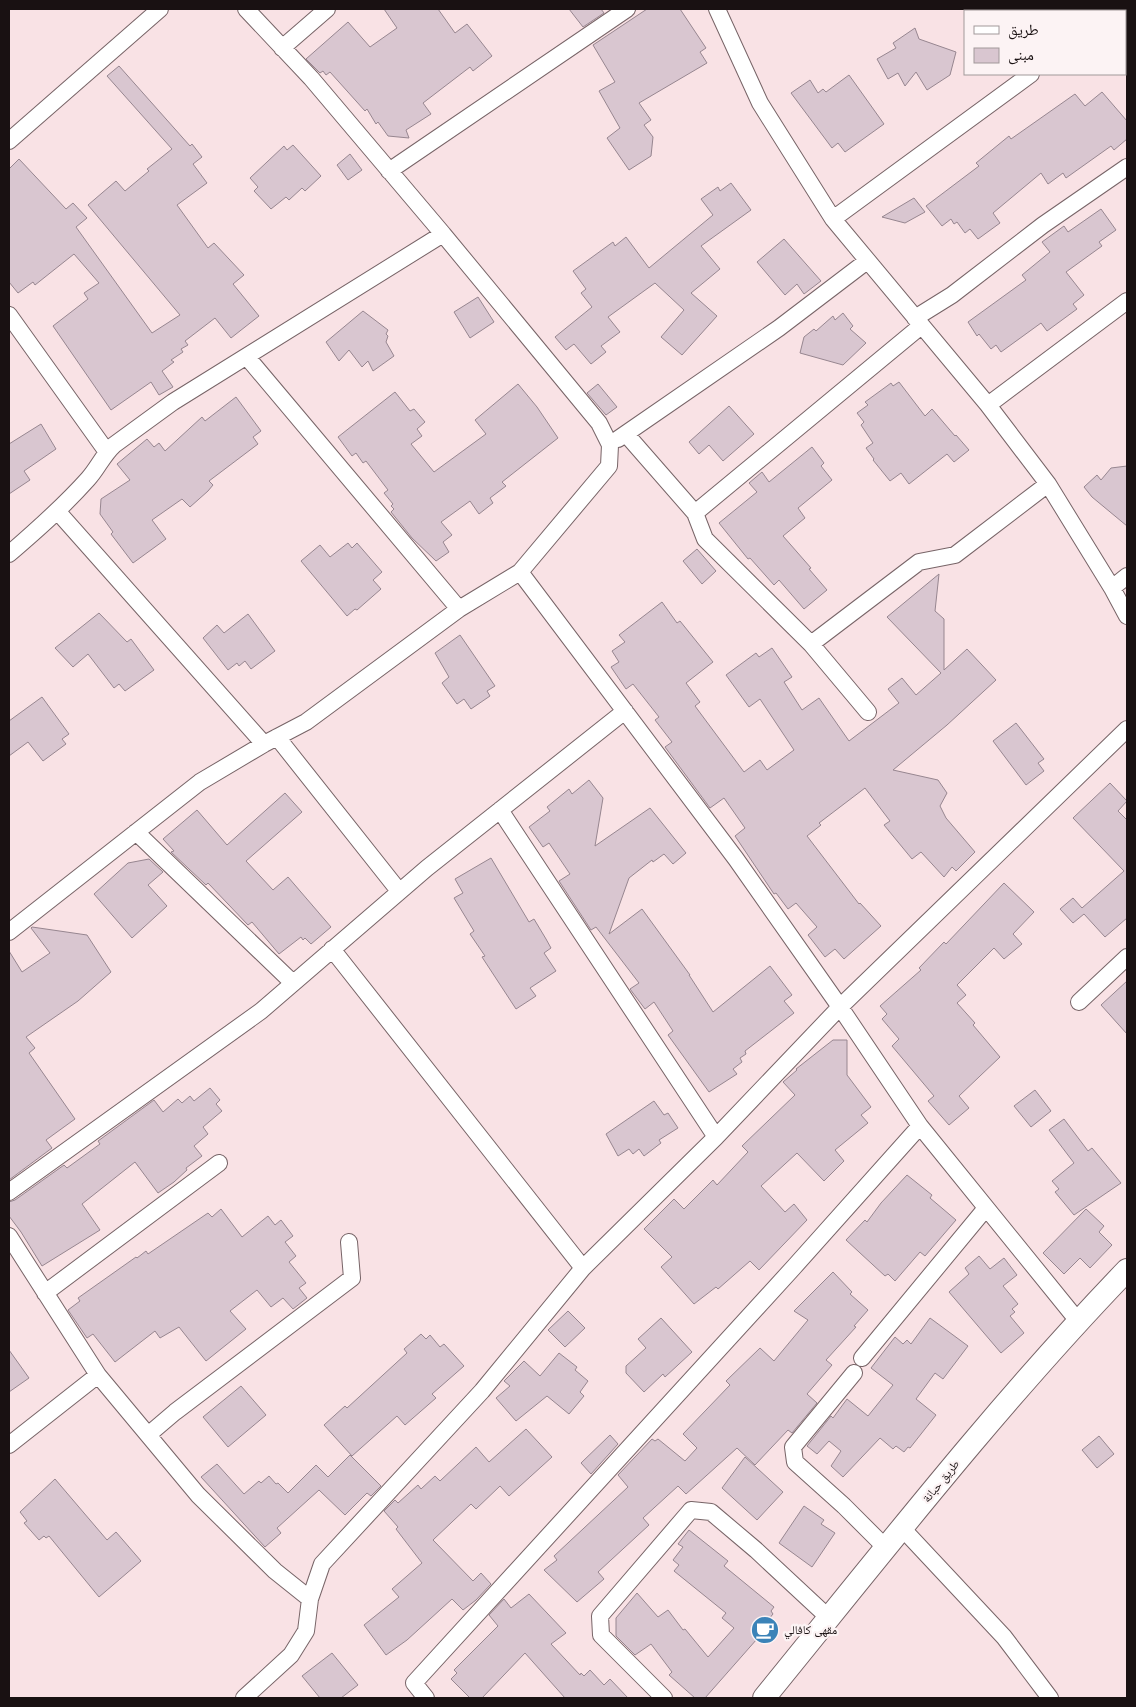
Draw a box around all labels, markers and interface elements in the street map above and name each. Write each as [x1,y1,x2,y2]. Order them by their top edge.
legend [964,10,1126,75]
text: طريق [1008,21,1039,40]
text: مبنى [1008,46,1034,65]
street label: طريق حبانة [920,1457,963,1505]
cafe icon: مقهى كافالي [750,1615,780,1645]
place label: مقهى كافالي [784,1623,837,1640]

